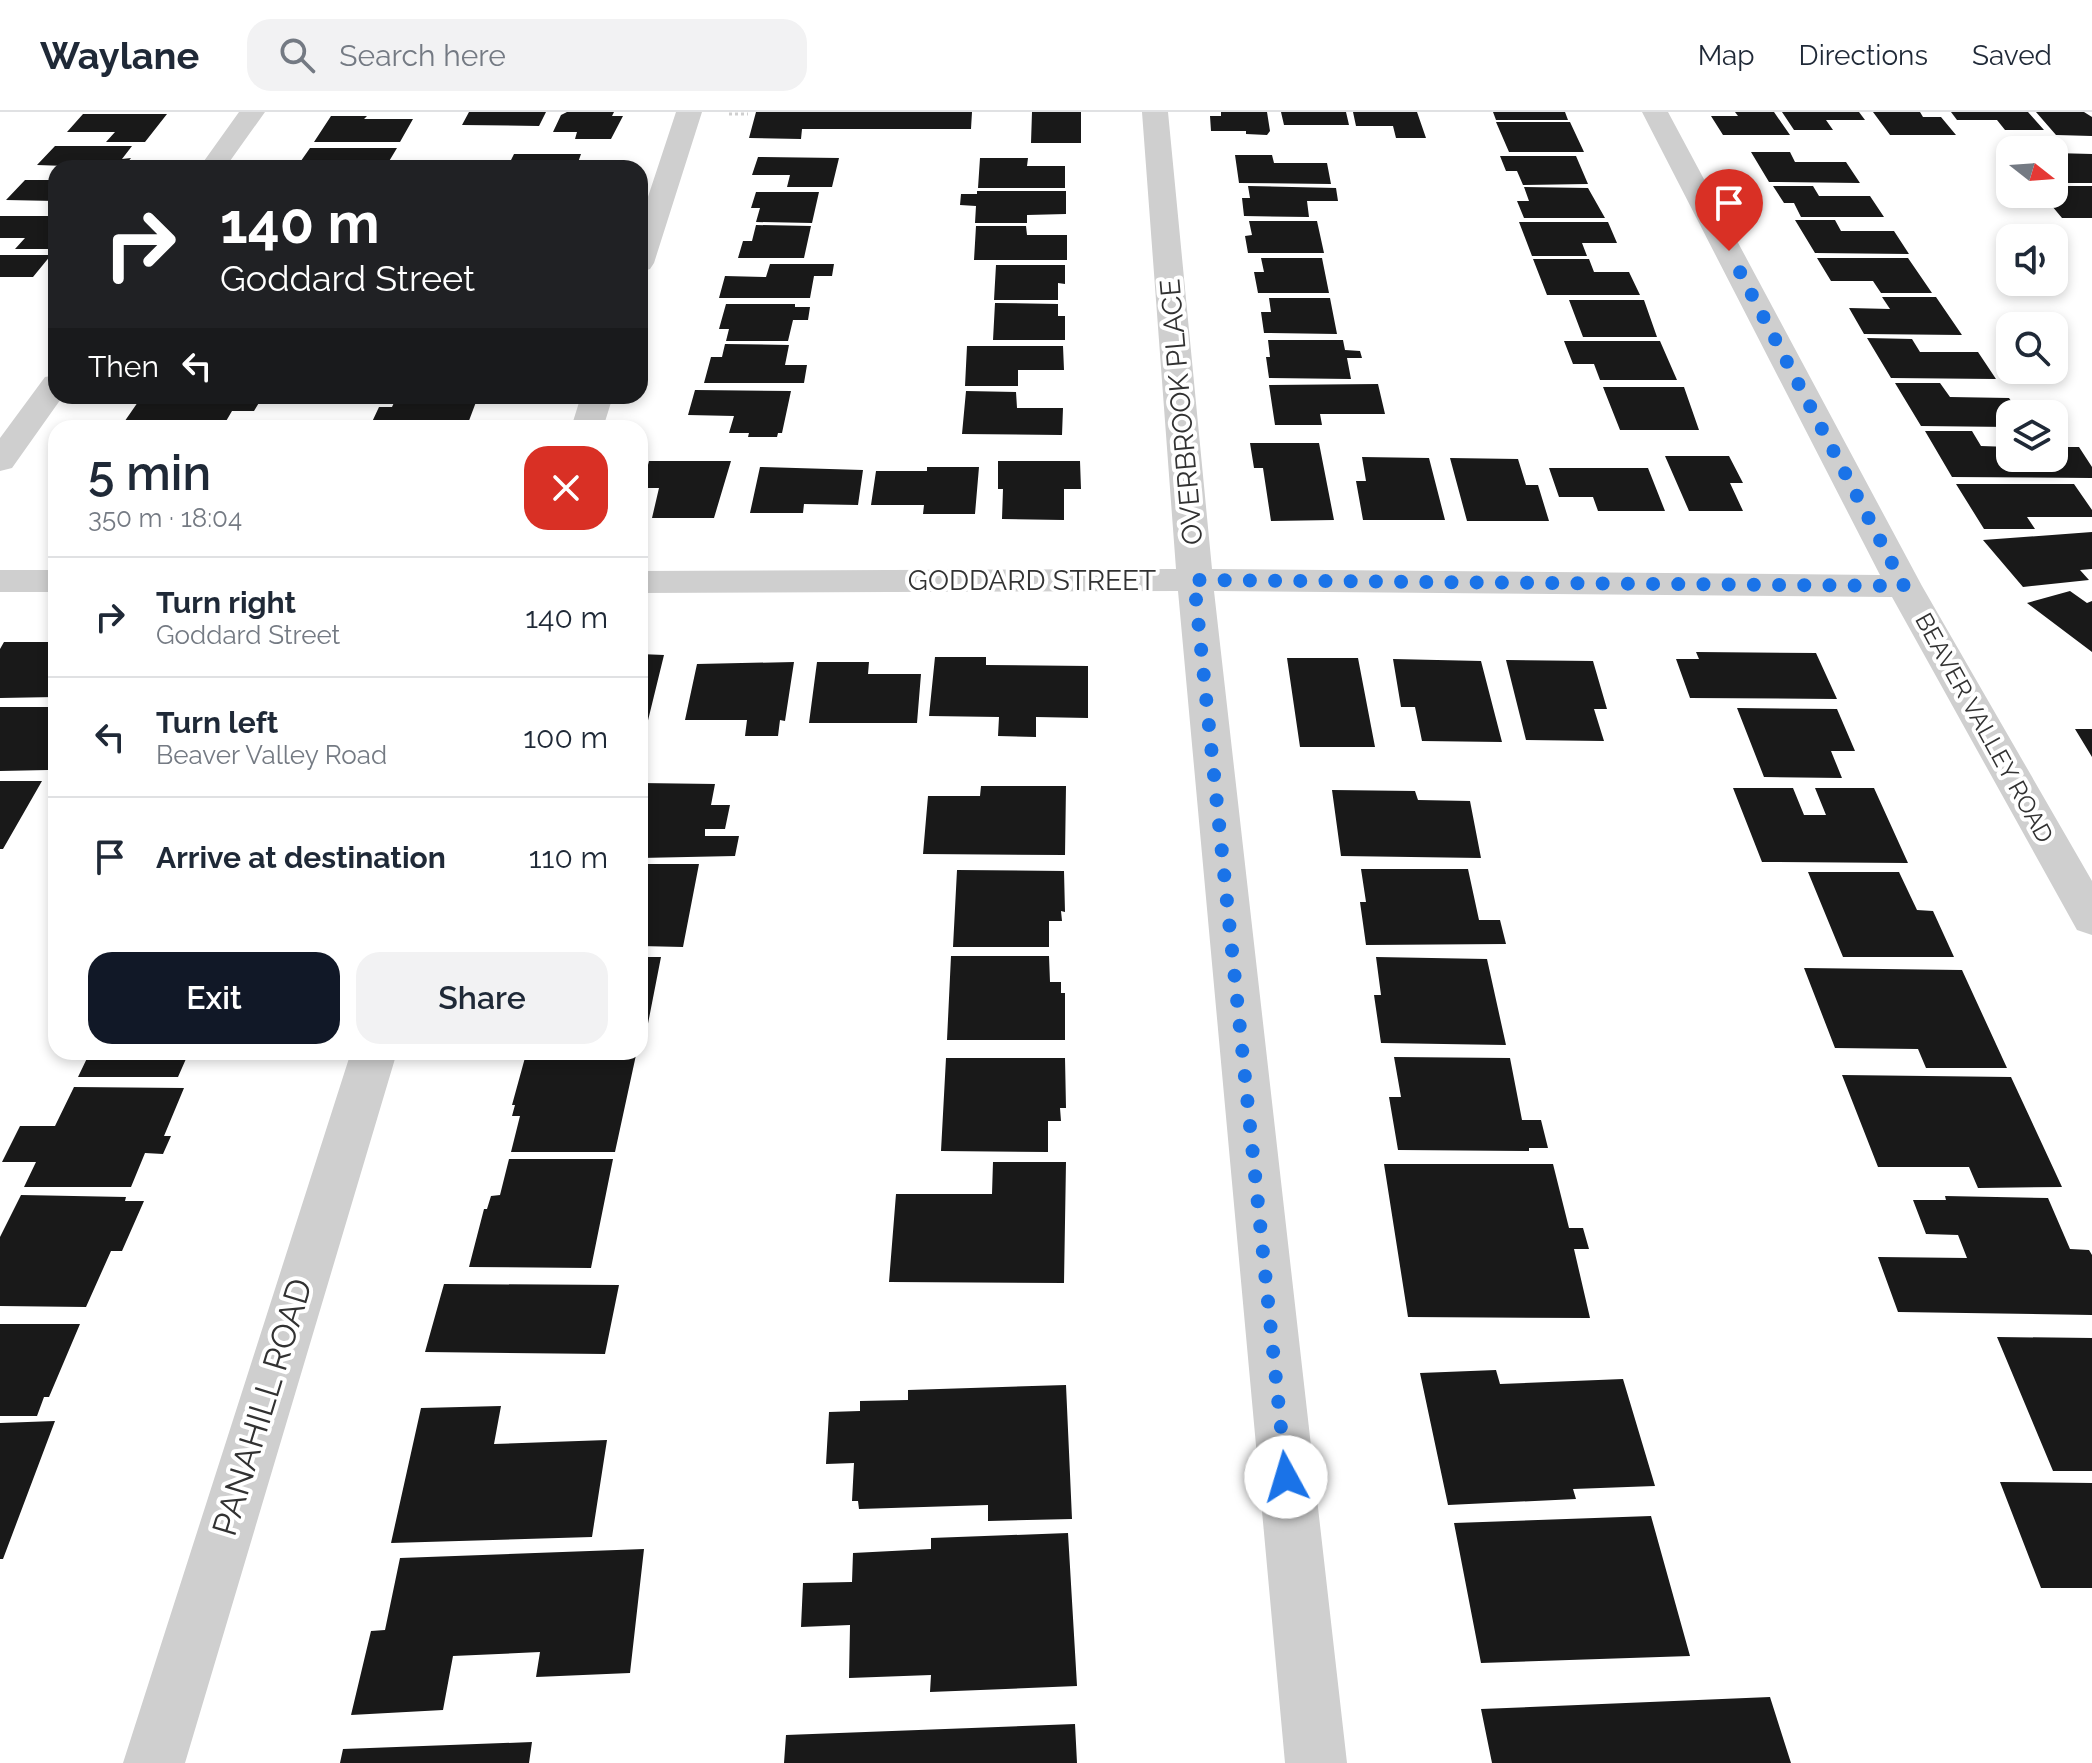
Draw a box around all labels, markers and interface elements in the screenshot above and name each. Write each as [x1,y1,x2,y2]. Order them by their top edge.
search box [247,19,807,91]
text: Waylane [40,33,199,78]
icon: search [275,33,319,77]
text: Search here [339,38,506,73]
text: Map [1698,39,1755,72]
text: Directions [1799,39,1928,72]
text: Saved [1972,39,2052,72]
north arrow [1996,136,2068,208]
map controls [1996,136,2068,472]
pin [1695,169,1763,251]
icon: arrive [1707,181,1751,225]
text: 140 m [220,190,380,256]
icon: right [88,192,192,296]
button: sound [1996,224,2068,296]
text: Goddard Street [220,257,475,299]
street label: OVERBROOK PLACE [1153,278,1210,546]
button: search [1996,312,2068,384]
icon: left [175,344,219,388]
text: Then [88,349,159,384]
button: layers [1996,400,2068,472]
text: 5 min [88,445,211,501]
button: close [524,446,608,530]
text: 350 m · 18:04 [88,503,242,533]
street label: GODDARD STREET [908,564,1156,597]
text: Turn right [156,585,296,620]
icon: right [88,595,132,639]
text: 140 m [525,600,608,635]
street label: BEAVER VALLEY ROAD [1909,608,2060,848]
text: Goddard Street [156,620,340,650]
text: Turn left [156,705,278,740]
icon: left [88,715,132,759]
text: 100 m [523,720,608,755]
text: Beaver Valley Road [156,740,387,770]
icon: arrive [88,835,132,879]
text: Arrive at destination [156,840,446,875]
text: 110 m [529,840,608,875]
button: Exit [88,952,340,1044]
button: Share [356,952,608,1044]
street label: PANAHILL ROAD [204,1274,320,1540]
position arrow [1244,1435,1328,1519]

